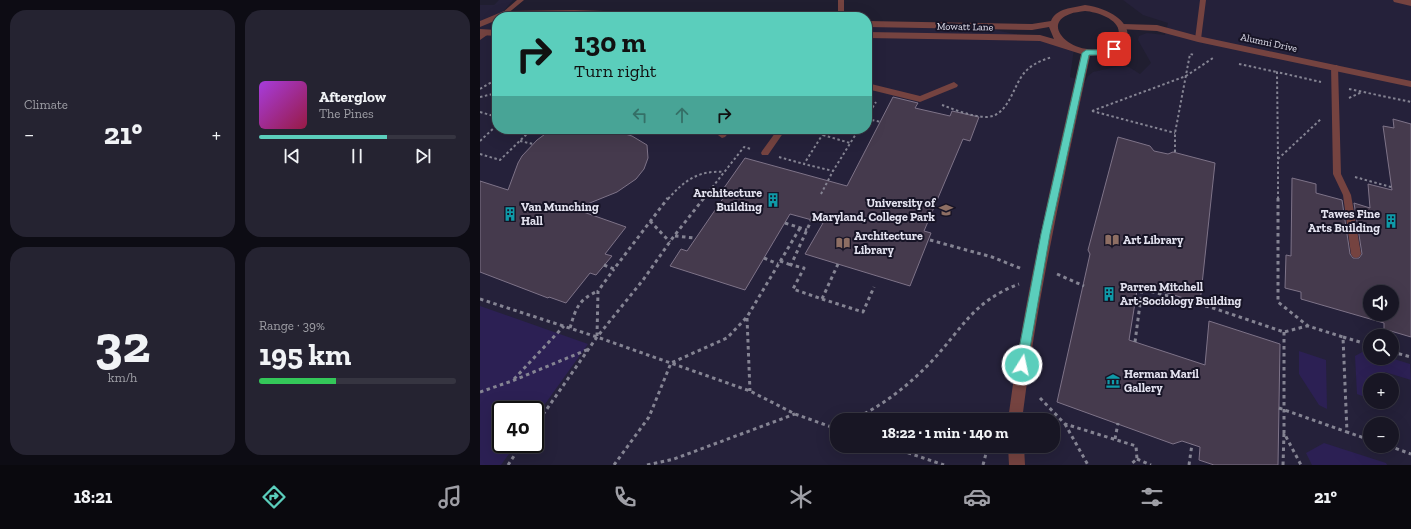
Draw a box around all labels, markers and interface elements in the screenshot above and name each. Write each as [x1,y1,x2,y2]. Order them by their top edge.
street label: Mowatt Lane [937,21,994,33]
text: 130 m [574,26,646,59]
icon: right [508,28,560,80]
street label: Alumni Drive [1239,31,1299,55]
pin [1097,32,1131,66]
icon: arrive [1103,38,1125,60]
text: Turn right [574,60,656,82]
text: Afterglow [319,88,386,106]
text: Climate [24,97,68,112]
icon: left [629,104,651,126]
icon: ahead [671,104,693,126]
icon: right [713,104,735,126]
text: The Pines [319,106,374,121]
text: 21° [104,116,142,152]
text: − [24,121,34,148]
text: + [212,121,221,148]
icon: previous [281,145,303,167]
icon: pause [346,145,368,167]
icon: next [412,145,434,167]
place label: Architecture Building [693,186,762,214]
building icon: Architecture Building [765,192,781,208]
place label: University of Maryland, College Park [812,196,937,224]
place label: Van Munching Hall [521,200,599,228]
school or university icon: University of Maryland, College Park [938,202,954,218]
building icon: Van Munching Hall [502,206,518,222]
place label: Tawes Fine Arts Building [1308,207,1380,235]
building icon: Tawes Fine Arts Building [1383,213,1399,229]
place label: Architecture Library [854,229,923,257]
library icon: Art Library [1104,232,1120,248]
place label: Art Library [1123,233,1184,247]
library icon: Architecture Library [835,235,851,251]
place label: Parren Mitchell Art-Sociology Building [1120,280,1242,308]
map controls [1363,285,1399,453]
button: sound [1363,285,1399,321]
building icon: Parren Mitchell Art-Sociology Building [1101,286,1117,302]
text: 32 [95,313,150,375]
text: Range · 39% [259,318,325,333]
button: search [1363,329,1399,365]
text: 195 km [259,337,351,373]
position arrow [1001,344,1043,386]
place label: Herman Maril Gallery [1124,367,1200,395]
text: km/h [108,370,137,385]
museum icon: Herman Maril Gallery [1105,373,1121,389]
button: + [1363,373,1399,409]
speed limit sign: 40 [492,401,544,453]
button: − [1363,417,1399,453]
text: 18:22 · 1 min · 140 m [882,424,1008,442]
icon: directions [260,483,288,511]
icon: music [436,483,464,511]
icon: phone [611,483,639,511]
icon: climate [787,483,815,511]
icon: car [963,483,991,511]
icon: filters [1138,483,1166,511]
text: 18:21 [74,486,112,508]
text: 21° [1314,486,1337,508]

